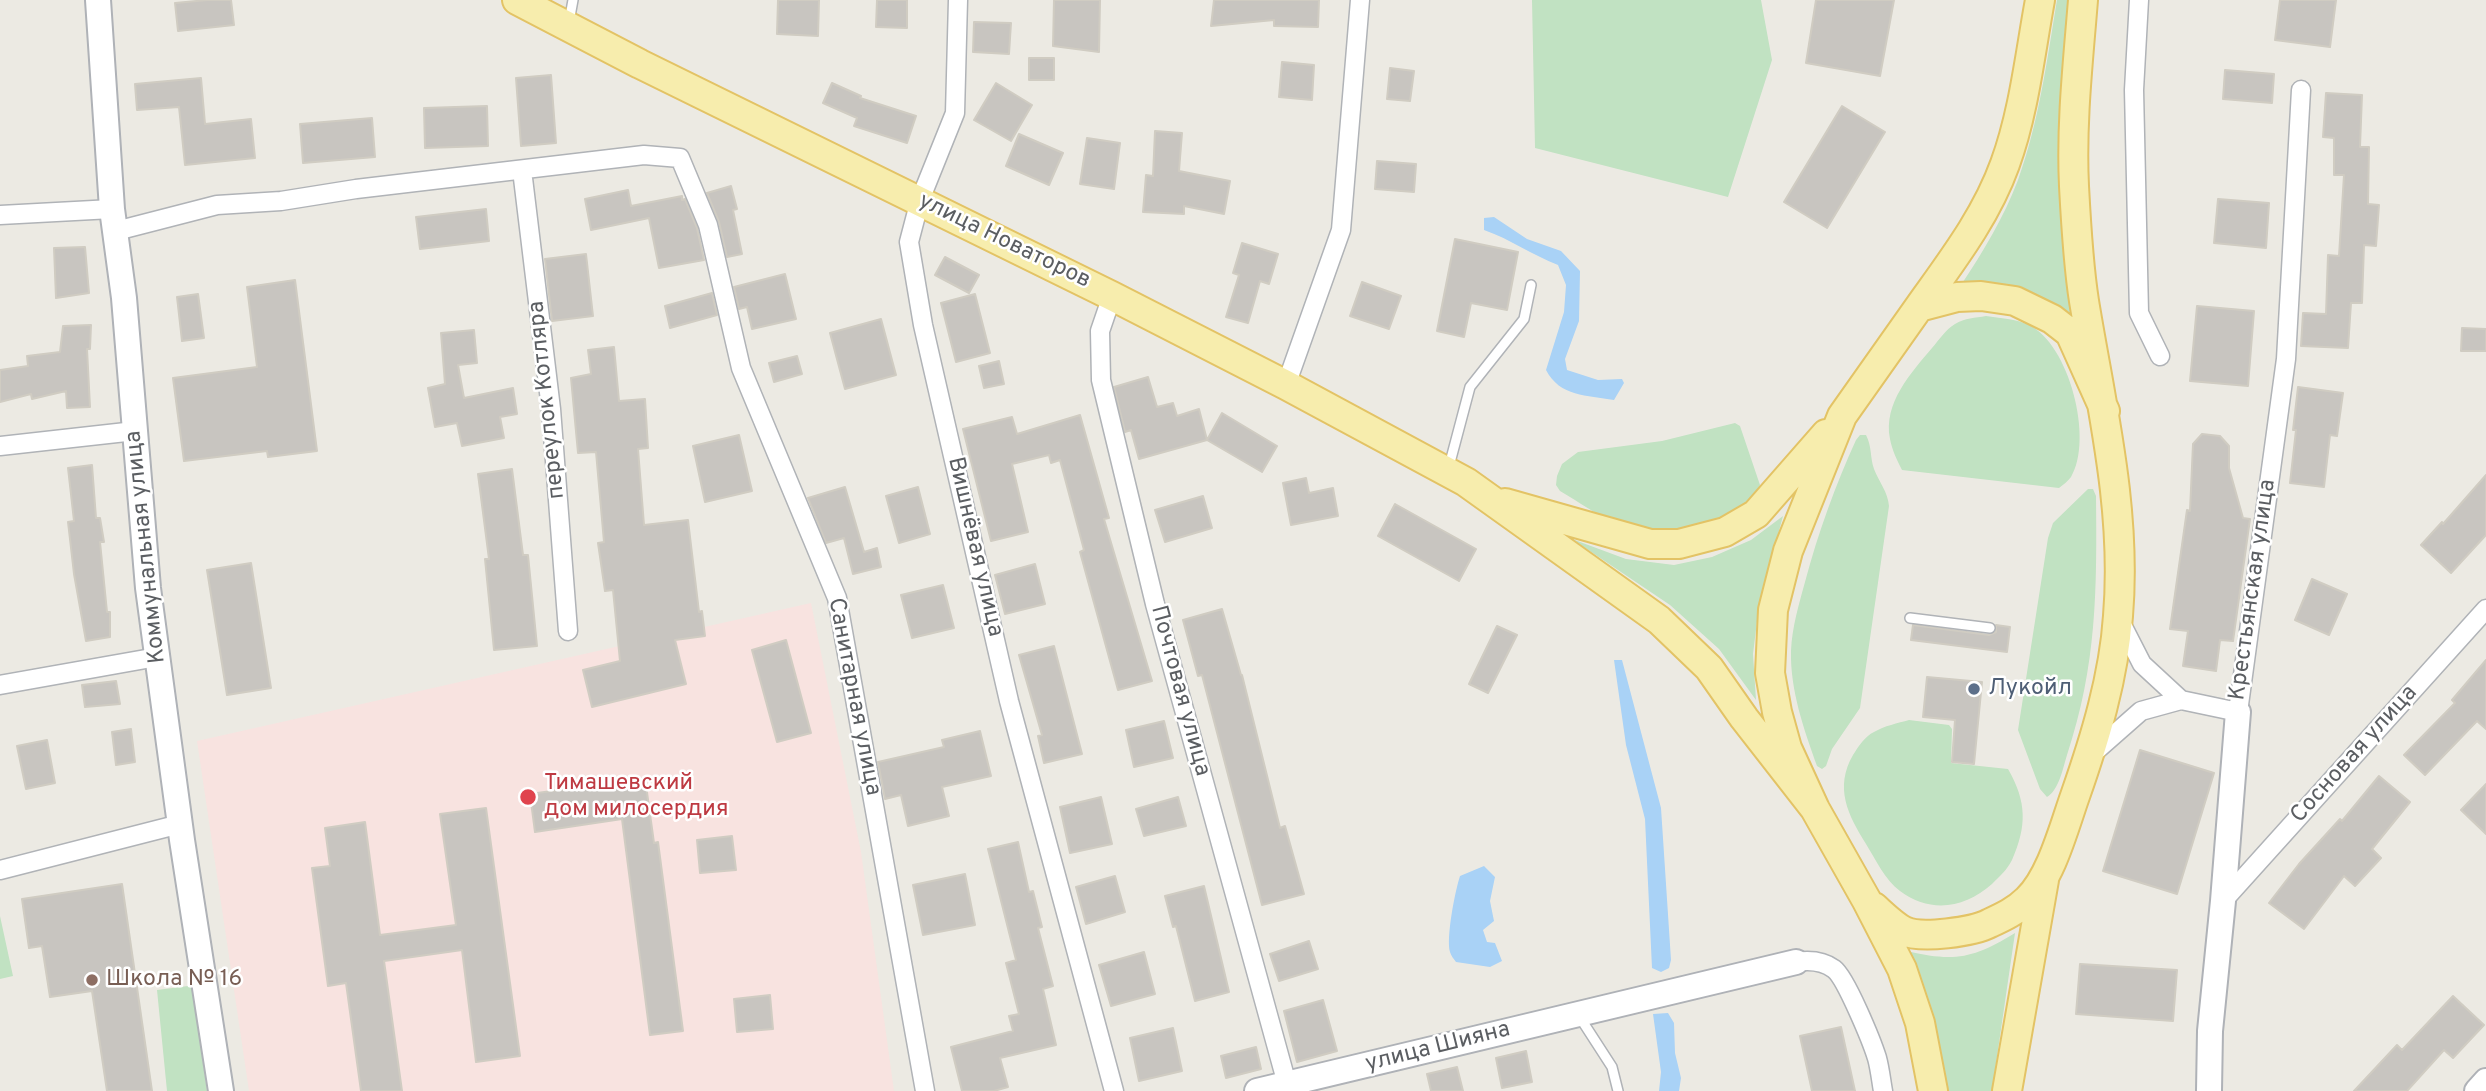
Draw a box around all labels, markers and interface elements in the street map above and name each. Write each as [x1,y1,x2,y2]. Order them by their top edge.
street label: улица Новаторов [913,188,1095,296]
street label: переулок Котляра [524,300,572,500]
street label: Коммунальная улица [121,429,173,665]
street label: Вишнёвая улица [940,455,1008,639]
street label: Крестьянская улица [2225,478,2283,702]
street label: Санитарная улица [820,596,886,798]
street label: Почтовая улица [1143,603,1215,779]
place label: Лукойл [1988,675,2072,703]
street label: Сосновая улица [2286,680,2424,830]
marker: Лукойл [1966,681,1982,697]
place label: Тимашевский дом милосердия [544,770,729,824]
marker: Тимашевский дом милосердия [518,787,538,807]
place label: Школа № 16 [106,966,242,994]
marker: Школа № 16 [84,972,100,988]
street label: улица Шияна [1363,1017,1513,1079]

